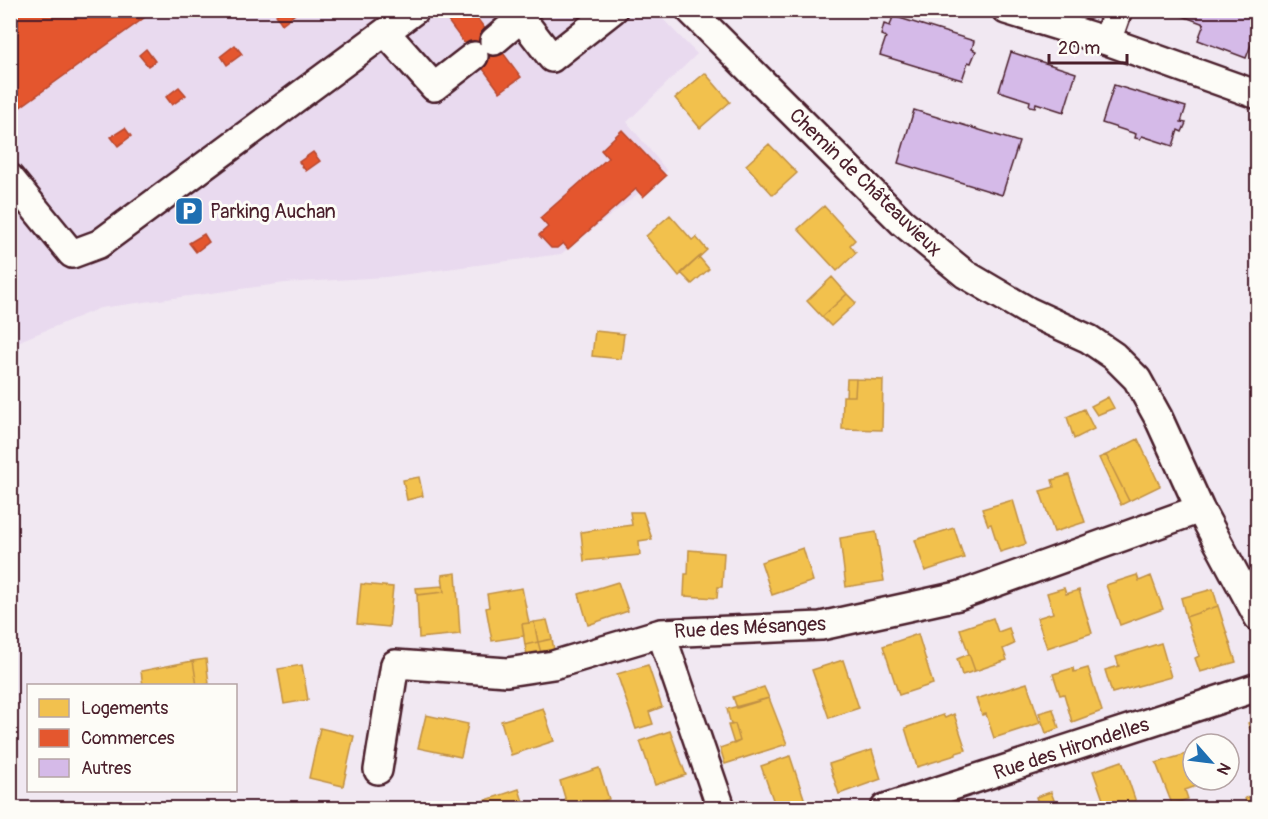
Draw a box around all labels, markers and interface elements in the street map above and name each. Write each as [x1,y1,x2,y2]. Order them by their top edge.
scale bar [1049,27,1127,65]
text: 20 m [1058,37,1100,60]
street label: Chemin de Châteauvieux [784,103,947,262]
parking icon: Parking Auchan [173,195,205,227]
place label: Parking Auchan [210,199,336,224]
street label: Rue des Mésanges [674,611,827,644]
legend [27,684,237,792]
text: Logements [81,697,168,720]
street label: Rue des Hirondelles [990,712,1152,785]
text: Commerces [81,727,175,750]
north arrow [1181,732,1241,792]
text: Autres [81,757,131,780]
text: N [1212,759,1235,778]

